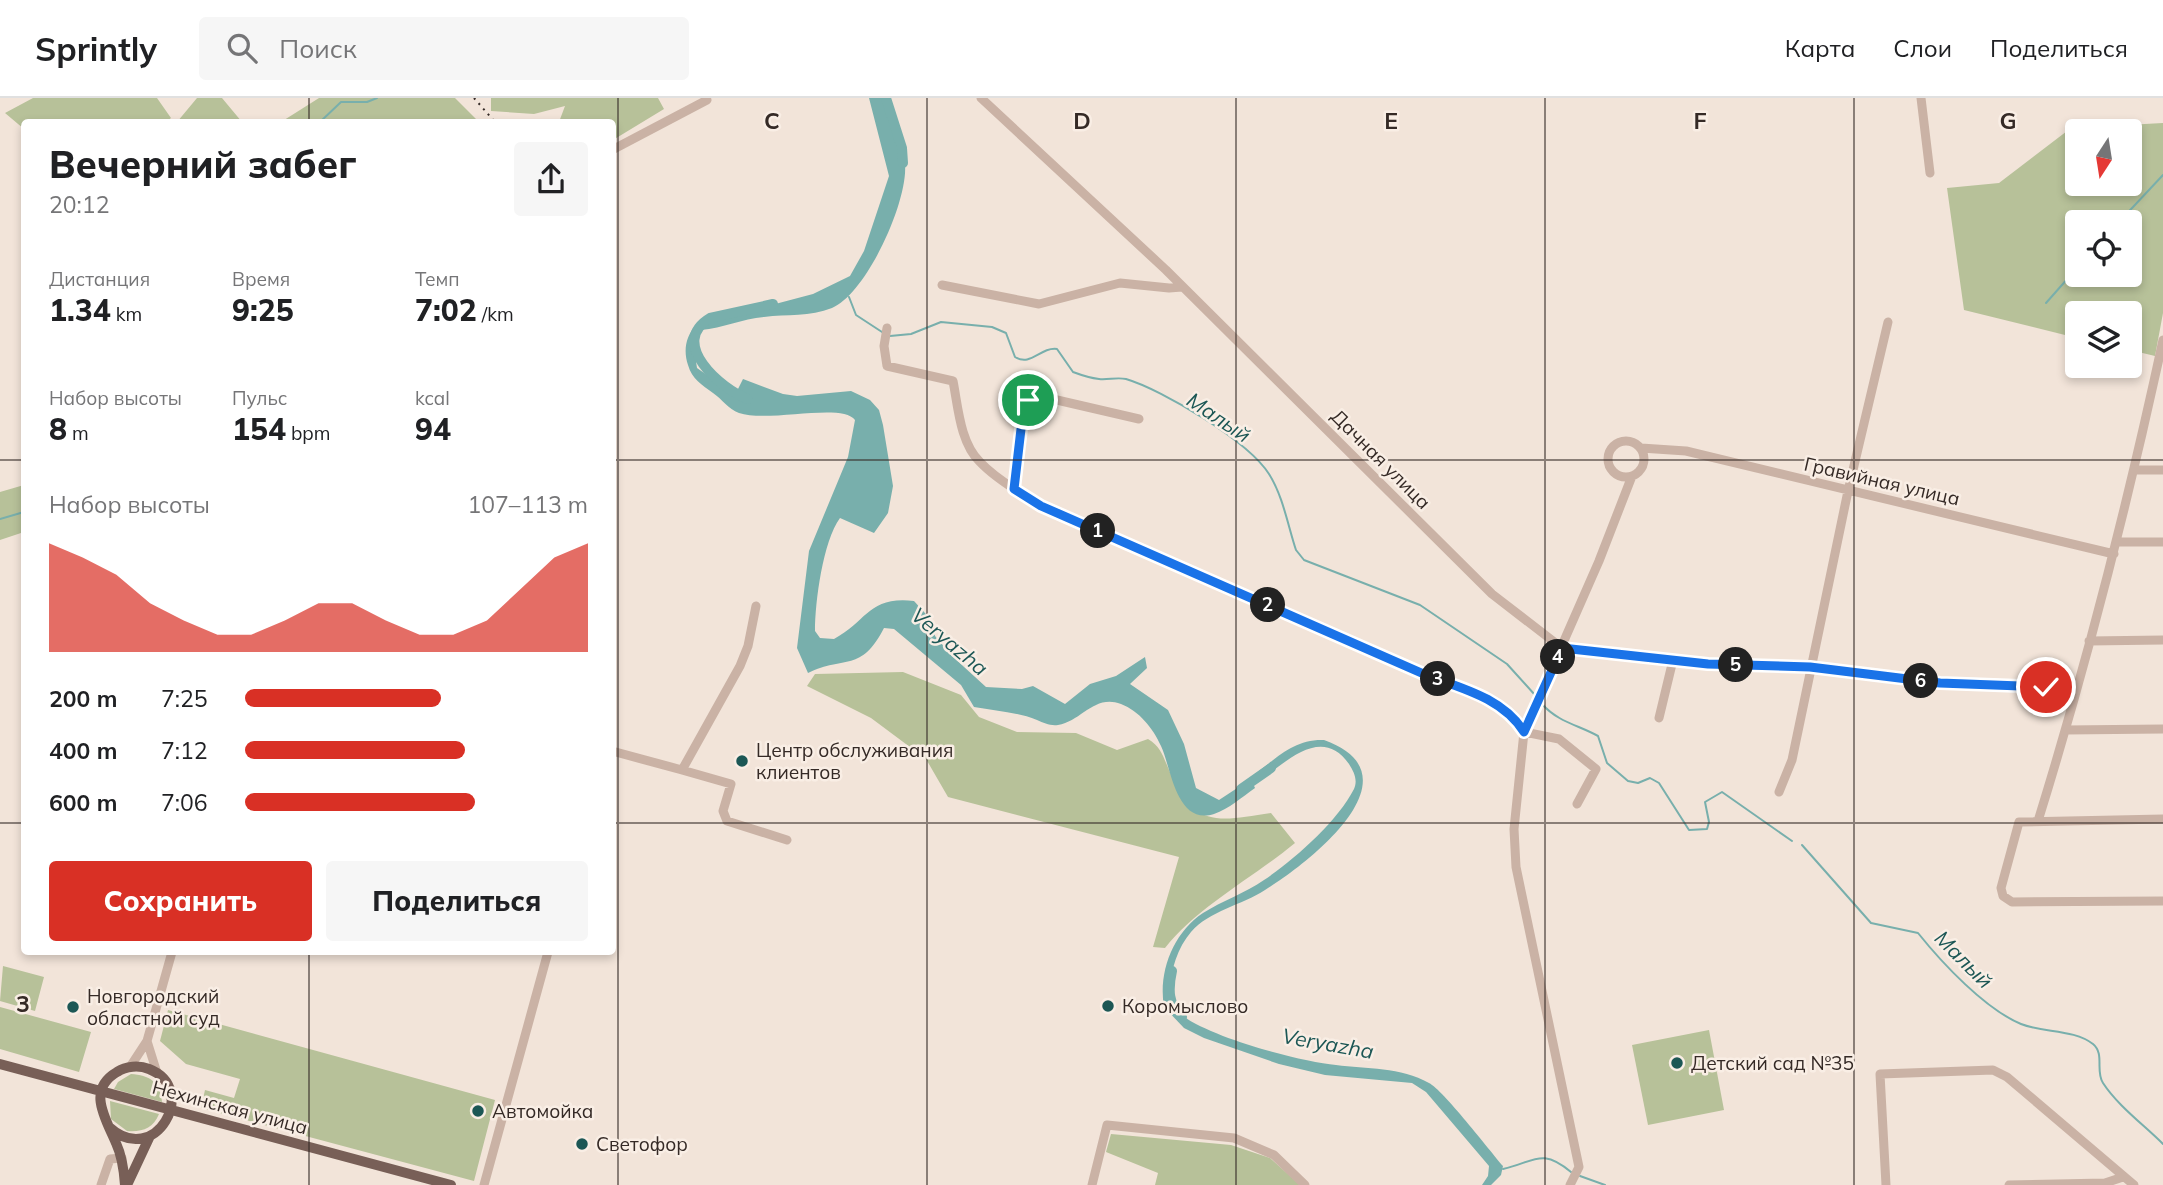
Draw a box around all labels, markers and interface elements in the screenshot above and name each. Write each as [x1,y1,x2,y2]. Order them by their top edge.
search box [199,17,689,80]
text: Sprintly [35,28,157,69]
icon: search [223,29,261,67]
text: Поиск [279,32,357,65]
text: Карта [1785,33,1855,63]
text: Слои [1893,33,1952,63]
text: Поделиться [1990,33,2128,63]
text: C [764,106,780,135]
text: D [1073,106,1091,135]
text: E [1384,106,1398,135]
text: F [1693,106,1707,135]
text: G [1999,106,2017,135]
north arrow [2065,119,2142,196]
map controls [2065,119,2142,378]
text: Вечерний забег [49,140,357,188]
button: share [514,142,588,216]
text: 20:12 [49,190,109,219]
button: locate [2065,210,2142,287]
text: Дистанция [49,267,150,291]
text: Время [232,267,290,291]
text: Темп [415,267,460,291]
text: 1.34 [49,291,111,329]
text: 9:25 [232,291,294,329]
text: 7:02 [415,291,477,329]
button: layers [2065,301,2142,378]
text: km [111,302,142,326]
text: /km [477,302,514,326]
pin [998,370,1058,430]
icon: arrive [1009,381,1047,419]
text: Набор высоты [49,386,182,410]
text: Пульс [232,386,287,410]
text: kcal [415,386,450,410]
water label: Малый [1182,386,1256,448]
street label: Дачная улица [1326,404,1436,514]
text: 8 [49,410,67,448]
text: 154 [232,410,286,448]
text: 94 [415,410,451,448]
text: m [67,421,89,445]
text: bpm [286,421,330,445]
street label: Гравийная улица [1802,451,1962,511]
text: Набор высоты [49,490,210,519]
text: 107–113 m [467,490,588,519]
pin: 1 [1080,514,1116,548]
text: 1 [1092,518,1103,542]
pin: 2 [1250,588,1286,622]
text: 2 [1262,592,1273,616]
water label: Veryazha [906,601,994,681]
pin: 4 [1540,640,1576,674]
text: 4 [1552,644,1563,668]
pin: 5 [1718,648,1754,682]
text: 5 [1730,652,1741,676]
pin [2016,657,2076,717]
pin: 3 [1420,662,1456,696]
pin: 6 [1904,664,1938,698]
text: 3 [1432,666,1443,690]
text: 6 [1915,668,1926,692]
icon: check [2027,668,2065,706]
text: 200 m [49,684,117,713]
text: 7:25 [161,684,208,713]
text: 400 m [49,736,117,765]
text: 7:12 [161,736,208,765]
place label: Центр обслуживания клиентов [756,738,953,784]
marker: Центр обслуживания клиентов [734,753,750,769]
text: 600 m [49,788,117,817]
text: 7:06 [161,788,208,817]
button: Сохранить [49,861,312,941]
button: Поделиться [326,861,588,941]
water label: Малый [1930,925,1998,993]
place label: Новгородский областной суд [87,984,220,1030]
text: 3 [16,989,30,1018]
place label: Коромыслово [1122,994,1248,1018]
marker: Коромыслово [1100,998,1116,1014]
marker: Новгородский областной суд [65,999,81,1015]
water label: Veryazha [1280,1022,1376,1064]
place label: Детский сад №35 [1691,1051,1854,1075]
marker: Детский сад №35 [1669,1055,1685,1071]
street label: Нехинская улица [150,1075,310,1139]
place label: Автомойка [492,1099,593,1123]
marker: Автомойка [470,1103,486,1119]
place label: Светофор [596,1132,688,1156]
marker: Светофор [574,1136,590,1152]

